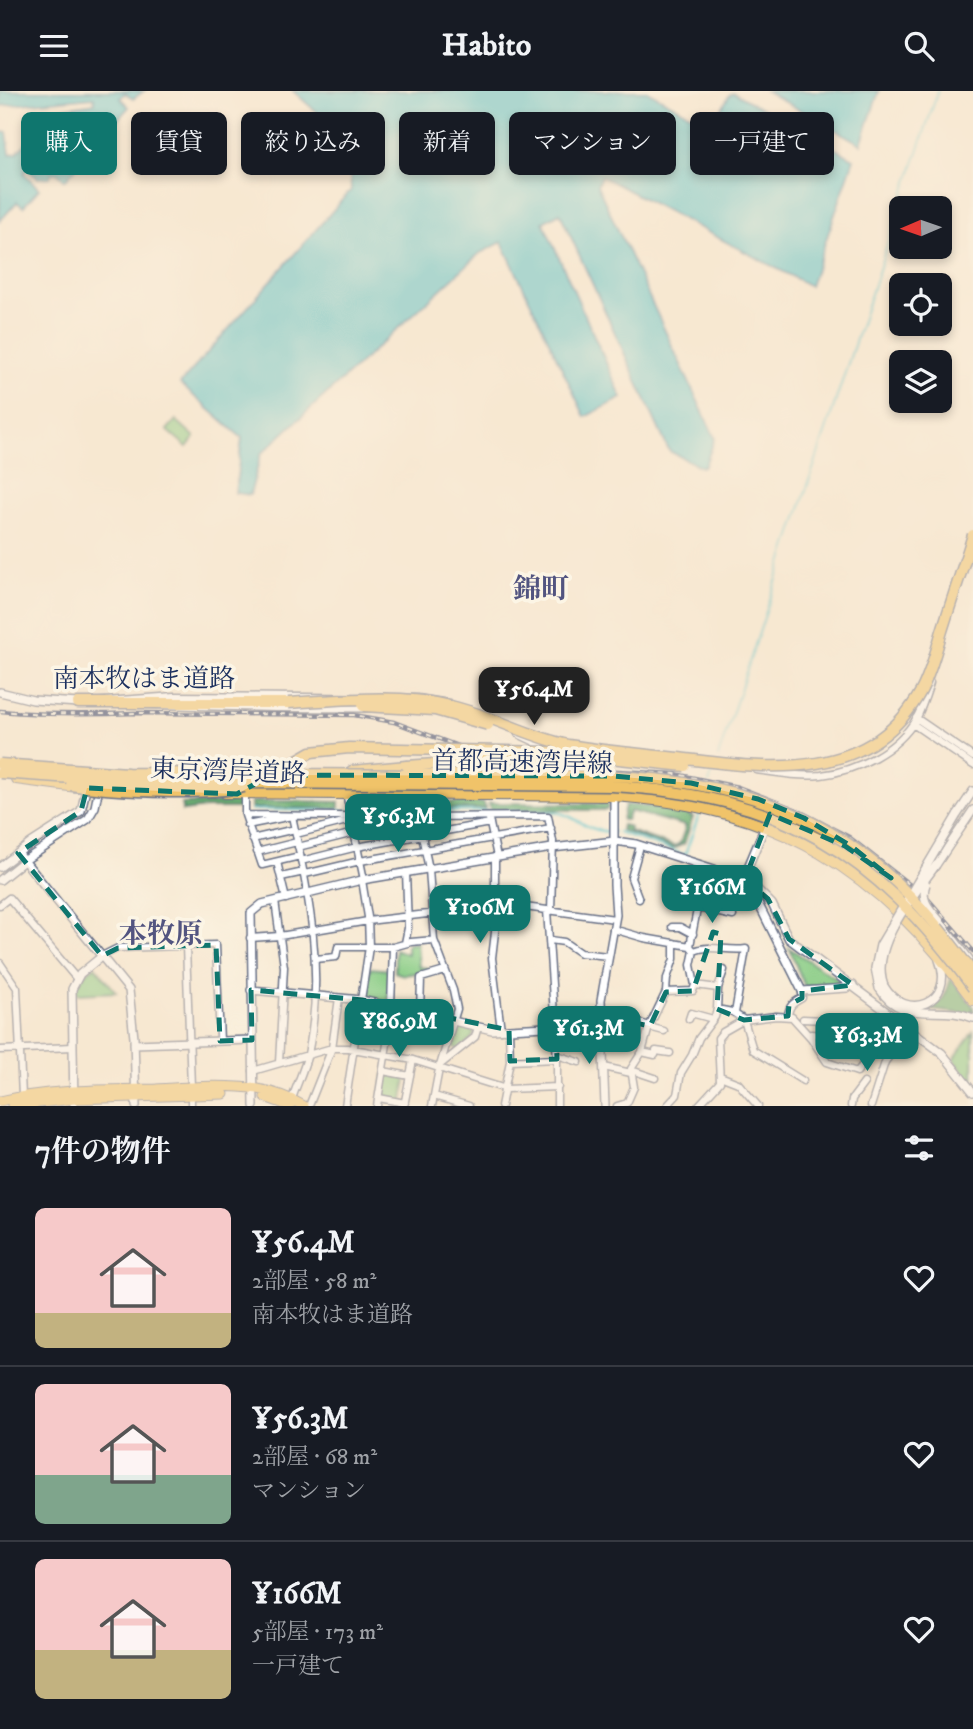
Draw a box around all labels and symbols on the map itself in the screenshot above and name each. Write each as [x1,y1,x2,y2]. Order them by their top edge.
north arrow [889,196,952,259]
district label: 錦町 [513,572,569,607]
street label: 南本牧はま道路 [53,663,235,696]
pin: ¥56.4M [477,667,591,727]
street label: 首都高速湾岸線 [431,745,613,781]
street label: 東京湾岸道路 [149,753,307,791]
pin: ¥56.3M [341,795,455,854]
pin: ¥166M [663,865,761,925]
pin: ¥106M [431,885,529,945]
district label: 本牧原 [119,917,203,952]
pin: ¥86.9M [342,999,456,1059]
pin: ¥61.3M [532,1007,646,1066]
pin: ¥63.3M [810,1013,924,1073]

